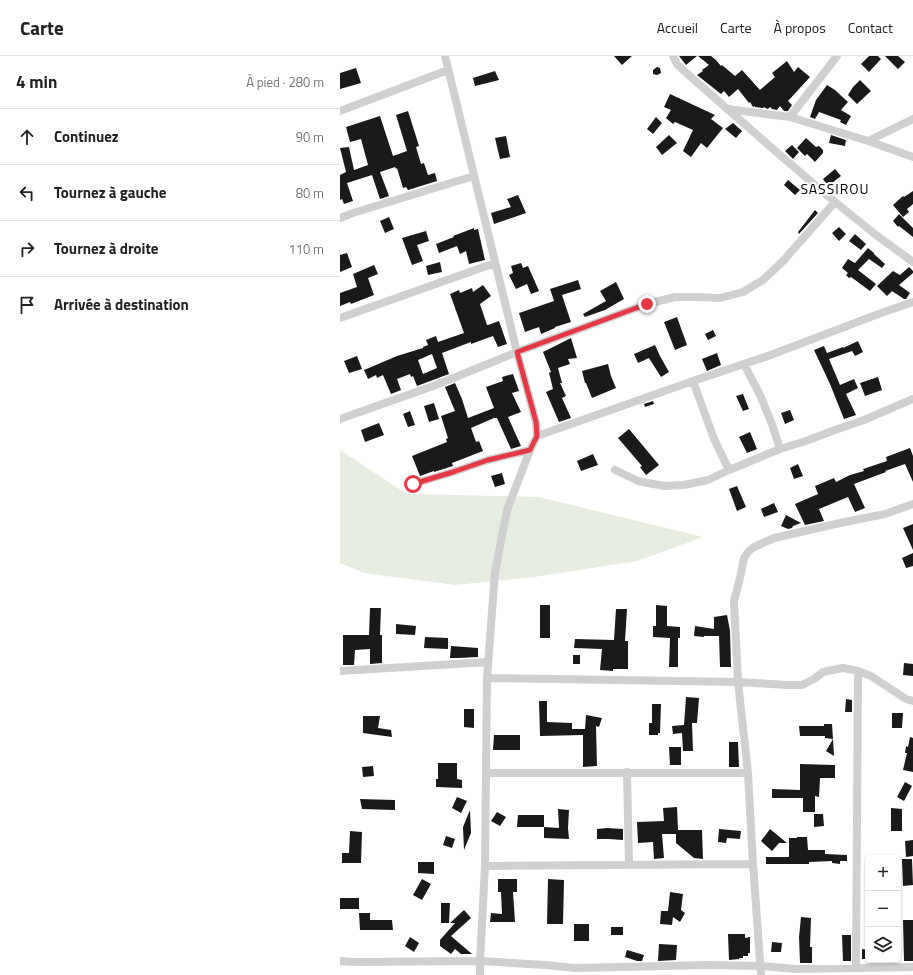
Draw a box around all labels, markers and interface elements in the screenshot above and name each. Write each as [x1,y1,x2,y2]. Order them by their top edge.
text: Carte [20,13,64,42]
text: Accueil [657,17,698,38]
text: Carte [720,17,752,38]
text: À propos [774,17,826,38]
text: Contact [848,17,893,38]
text: 4 min [16,69,57,95]
text: À pied · 280 m [246,72,324,92]
text: Continuez [54,125,119,148]
icon: ahead [16,126,38,148]
text: 90 m [296,127,324,147]
district label: SASSIROU [800,178,870,199]
text: Tournez à gauche [54,181,166,204]
icon: left [16,182,38,204]
text: 80 m [296,183,324,203]
text: Tournez à droite [54,237,159,260]
icon: right [16,238,38,260]
text: 110 m [288,239,324,259]
text: Arrivée à destination [54,293,189,316]
icon: arrive [16,294,38,316]
route end [638,295,656,313]
route start [404,475,422,493]
map controls [865,855,901,963]
button: + [865,855,901,891]
button: − [865,891,901,927]
button: layers [865,927,901,963]

